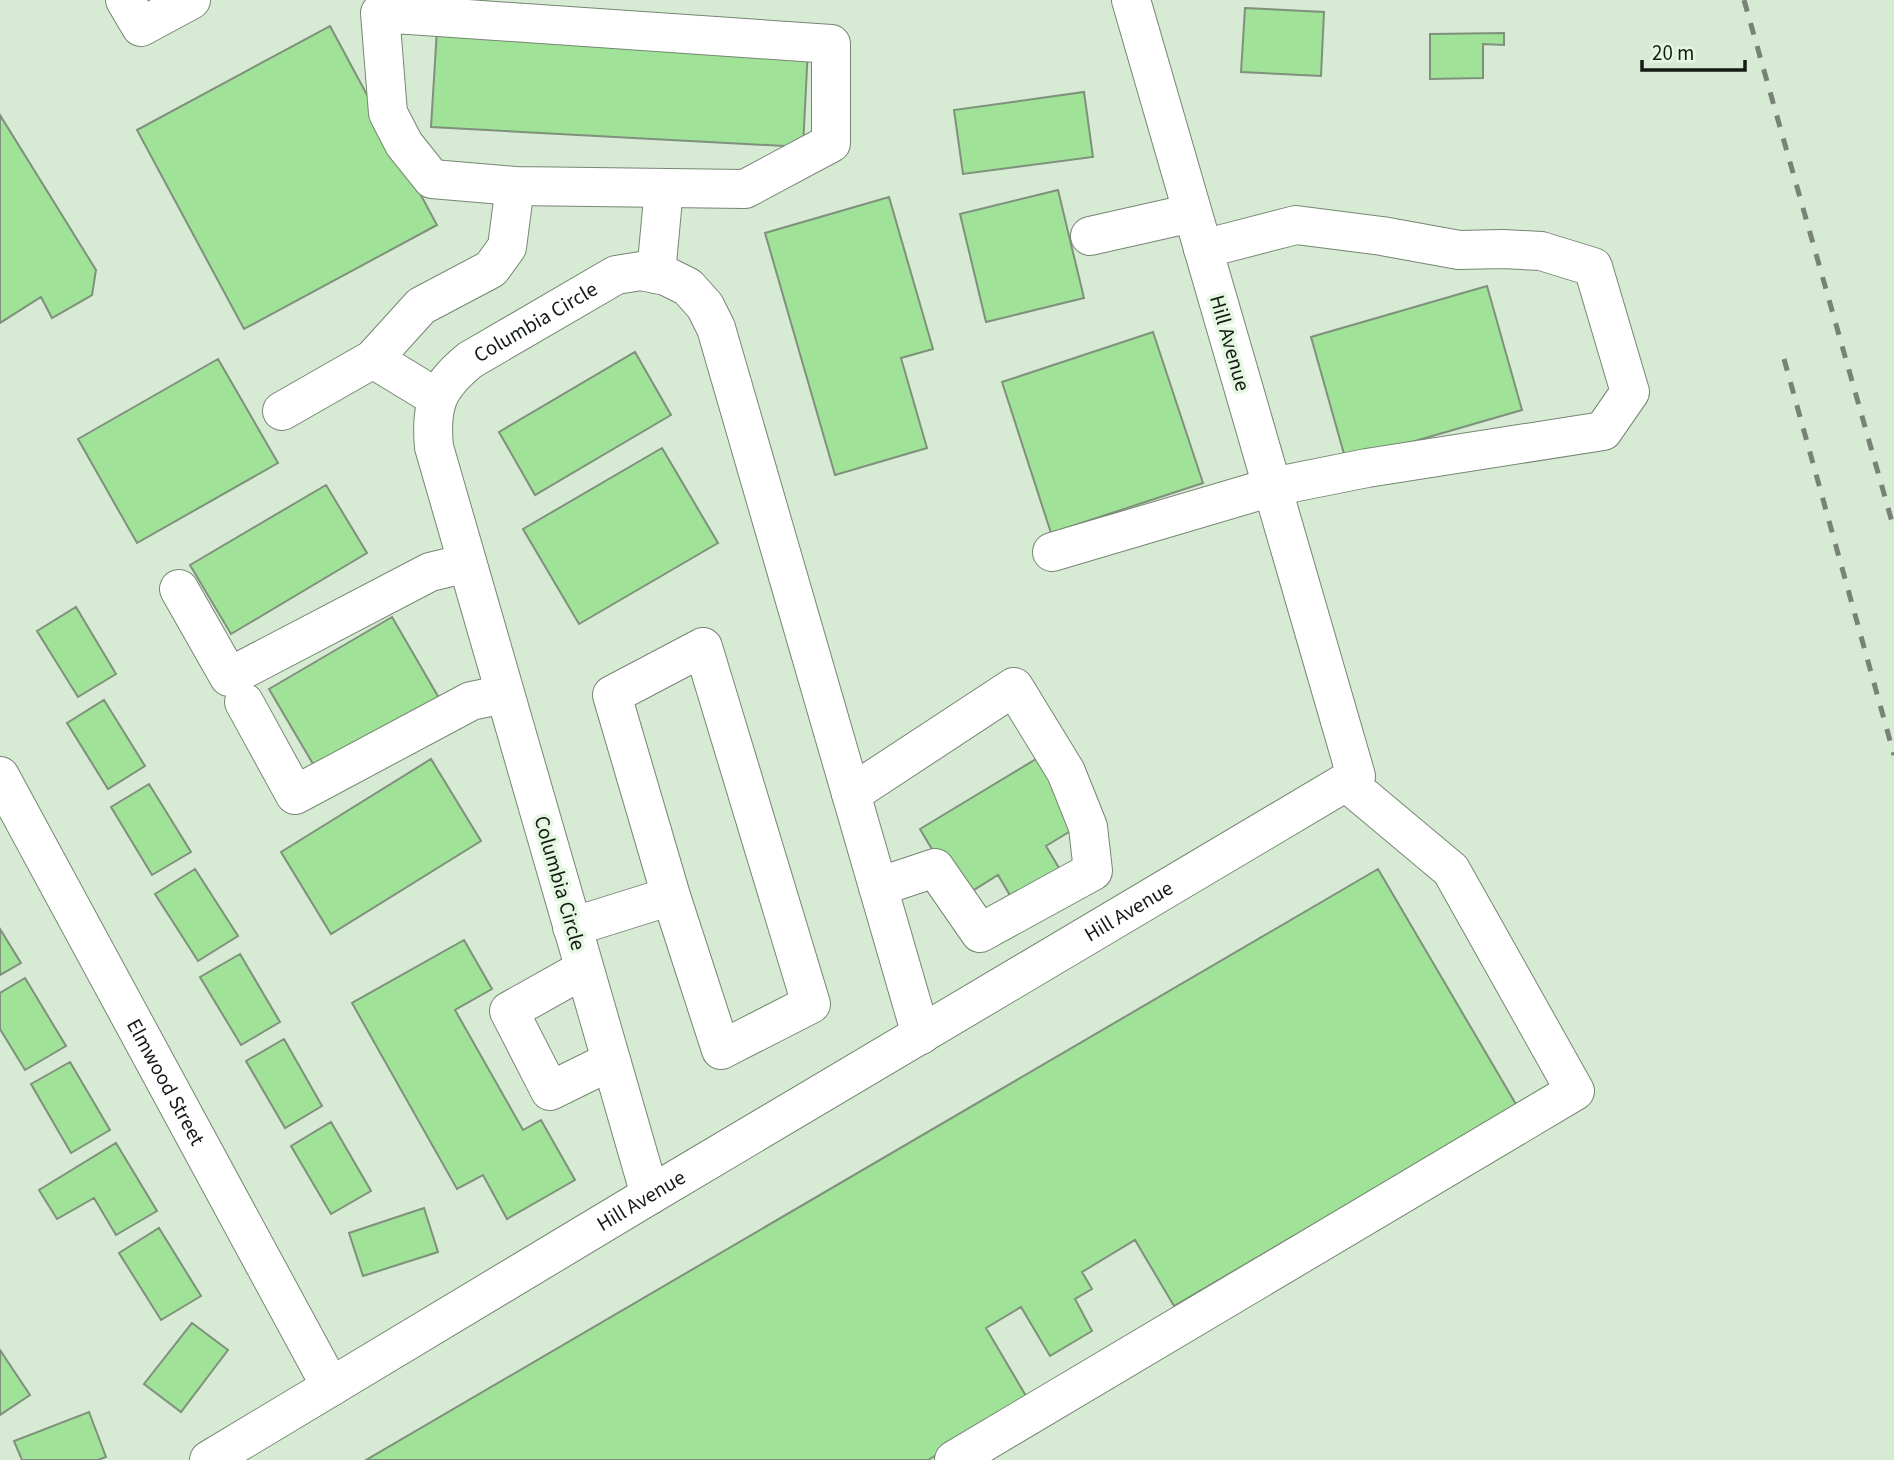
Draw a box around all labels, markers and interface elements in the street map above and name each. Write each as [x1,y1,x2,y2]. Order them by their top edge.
scale bar [1642,28,1745,72]
text: 20 m [1652,38,1694,68]
street label: Columbia Circle [468,274,603,370]
street label: Hill Avenue [1202,292,1258,394]
street label: Columbia Circle [526,812,594,954]
street label: Hill Avenue [1079,873,1179,949]
street label: Elmwood Street [119,1013,212,1151]
street label: Hill Avenue [591,1162,691,1239]

